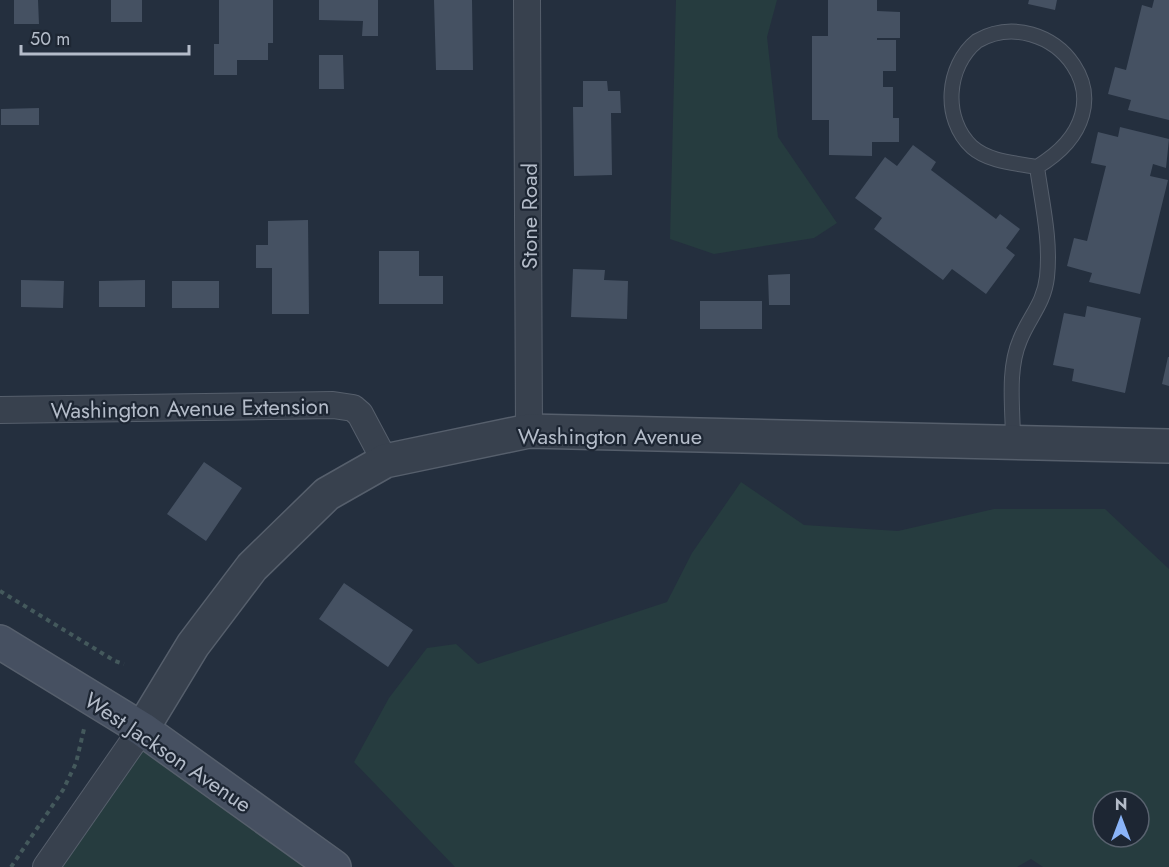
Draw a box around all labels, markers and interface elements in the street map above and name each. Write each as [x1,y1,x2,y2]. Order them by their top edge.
scale bar [21,18,189,56]
text: 50 m [30,26,70,52]
street label: Stone Road [513,163,545,269]
street label: Washington Avenue Extension [50,390,330,426]
street label: Washington Avenue [518,420,702,452]
street label: West Jackson Avenue [78,684,258,820]
north arrow [1091,789,1151,849]
text: N [1115,793,1127,816]

